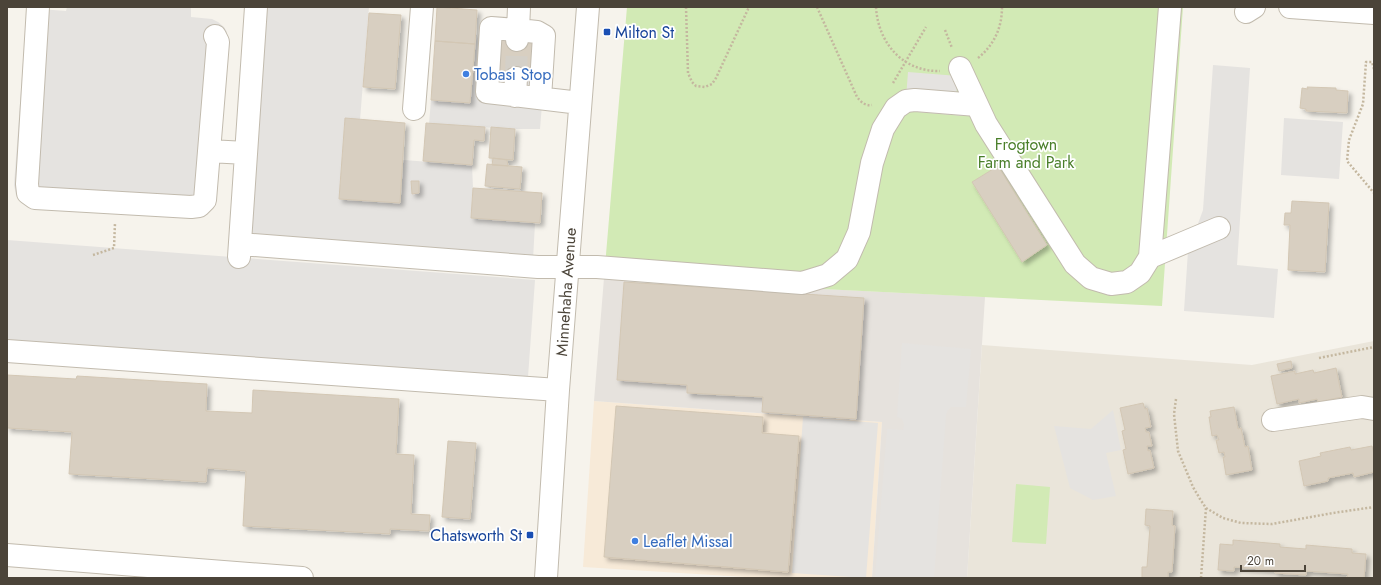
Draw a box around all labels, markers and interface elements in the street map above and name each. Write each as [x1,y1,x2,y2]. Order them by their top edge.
place label: Milton St [615,21,674,44]
marker: Milton St [602,27,612,37]
place label: Tobasi Stop [474,63,551,86]
marker: Tobasi Stop [461,69,471,79]
park label: Frogtown Farm and Park [978,133,1075,174]
street label: Minnehaha Avenue [550,227,582,357]
place label: Chatsworth St [430,524,522,547]
marker: Chatsworth St [525,530,535,540]
place label: Leaflet Missal [643,530,733,553]
marker: Leaflet Missal [630,536,640,546]
scale bar [1241,547,1305,573]
text: 20 m [1247,552,1274,570]

